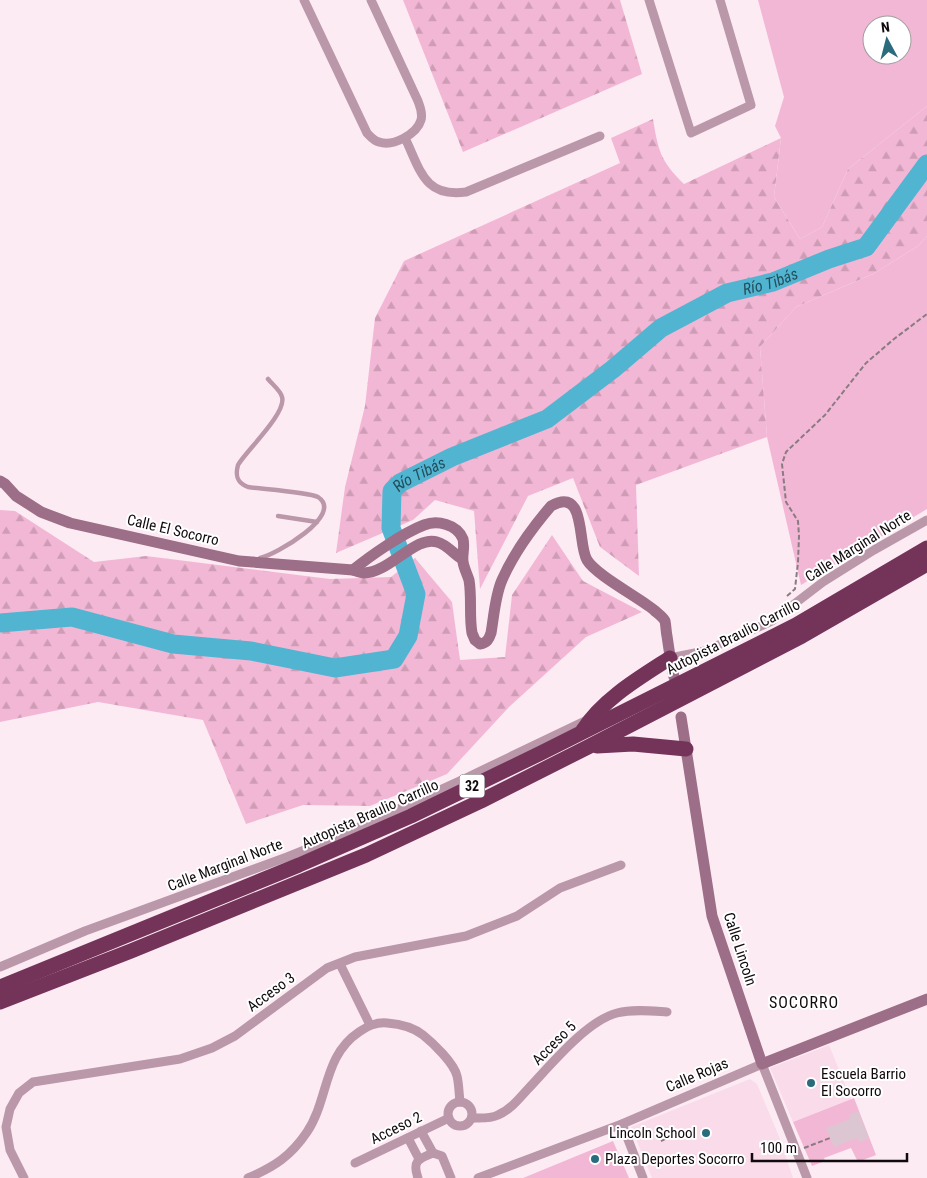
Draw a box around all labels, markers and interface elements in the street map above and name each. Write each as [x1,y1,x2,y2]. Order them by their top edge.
north arrow [862,15,912,65]
text: N [880,19,891,36]
water label: Río Tibás [741,263,801,298]
water label: Río Tibás [388,452,448,495]
street label: Calle Marginal Norte [802,506,914,586]
street label: Calle El Socorro [125,511,221,549]
street label: Autopista Braulio Carrillo [663,595,803,679]
road number: 32 [460,774,484,798]
street label: Autopista Braulio Carrillo [299,776,441,852]
street label: Calle Marginal Norte [165,835,285,895]
street label: Calle Lincoln [720,910,760,988]
street label: Acceso 3 [244,969,298,1015]
district label: SOCORRO [769,993,839,1012]
street label: Acceso 5 [528,1017,580,1069]
street label: Calle Rojas [663,1054,731,1096]
place label: Escuela Barrio El Socorro [821,1065,906,1100]
marker: Escuela Barrio El Socorro [805,1077,817,1089]
street label: Acceso 2 [367,1108,425,1148]
place label: Lincoln School [609,1124,696,1142]
marker: Lincoln School [700,1127,712,1139]
scale bar [752,1130,907,1162]
text: 100 m [760,1139,797,1157]
place label: Plaza Deportes Socorro [605,1150,745,1168]
marker: Plaza Deportes Socorro [589,1153,601,1165]

